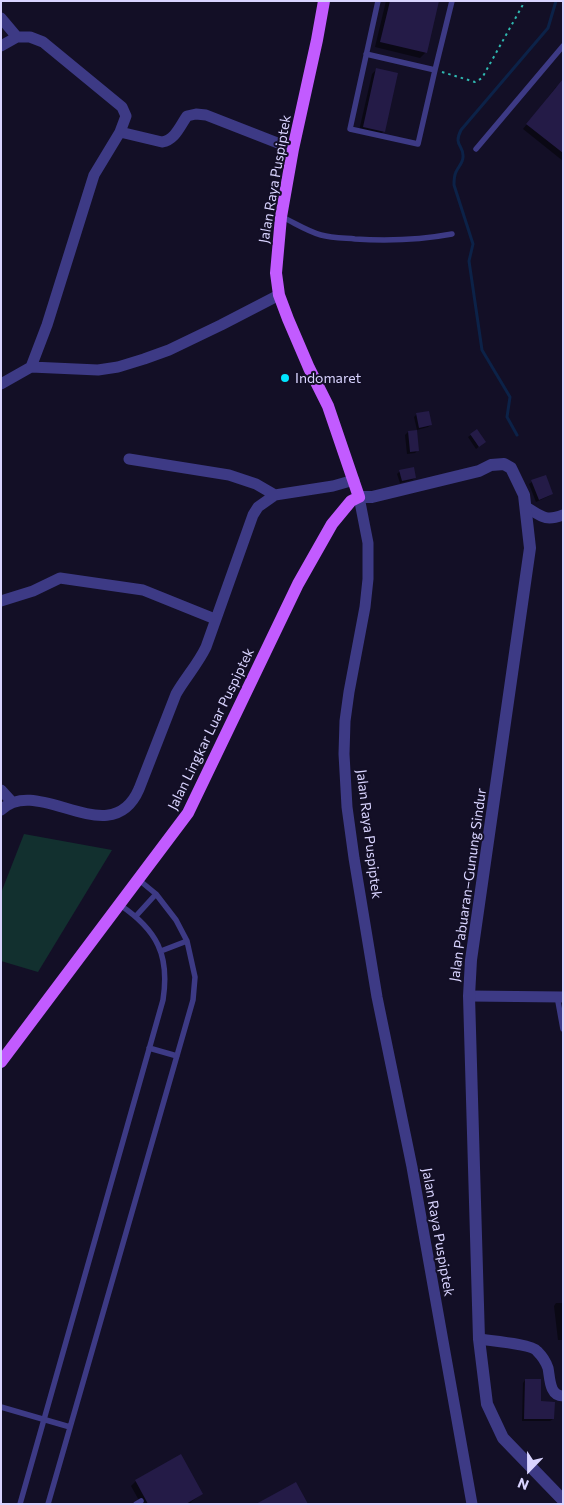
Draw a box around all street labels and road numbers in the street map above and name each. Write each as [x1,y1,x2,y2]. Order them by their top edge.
street label: Jalan Raya Puspiptek [255,113,295,245]
street label: Jalan Lingkar Luar Puspiptek [164,645,258,813]
street label: Jalan Raya Puspiptek [353,768,385,900]
street label: Jalan Pabuaran–Gunung Sindur [446,787,490,983]
street label: Jalan Raya Puspiptek [418,1166,458,1298]

